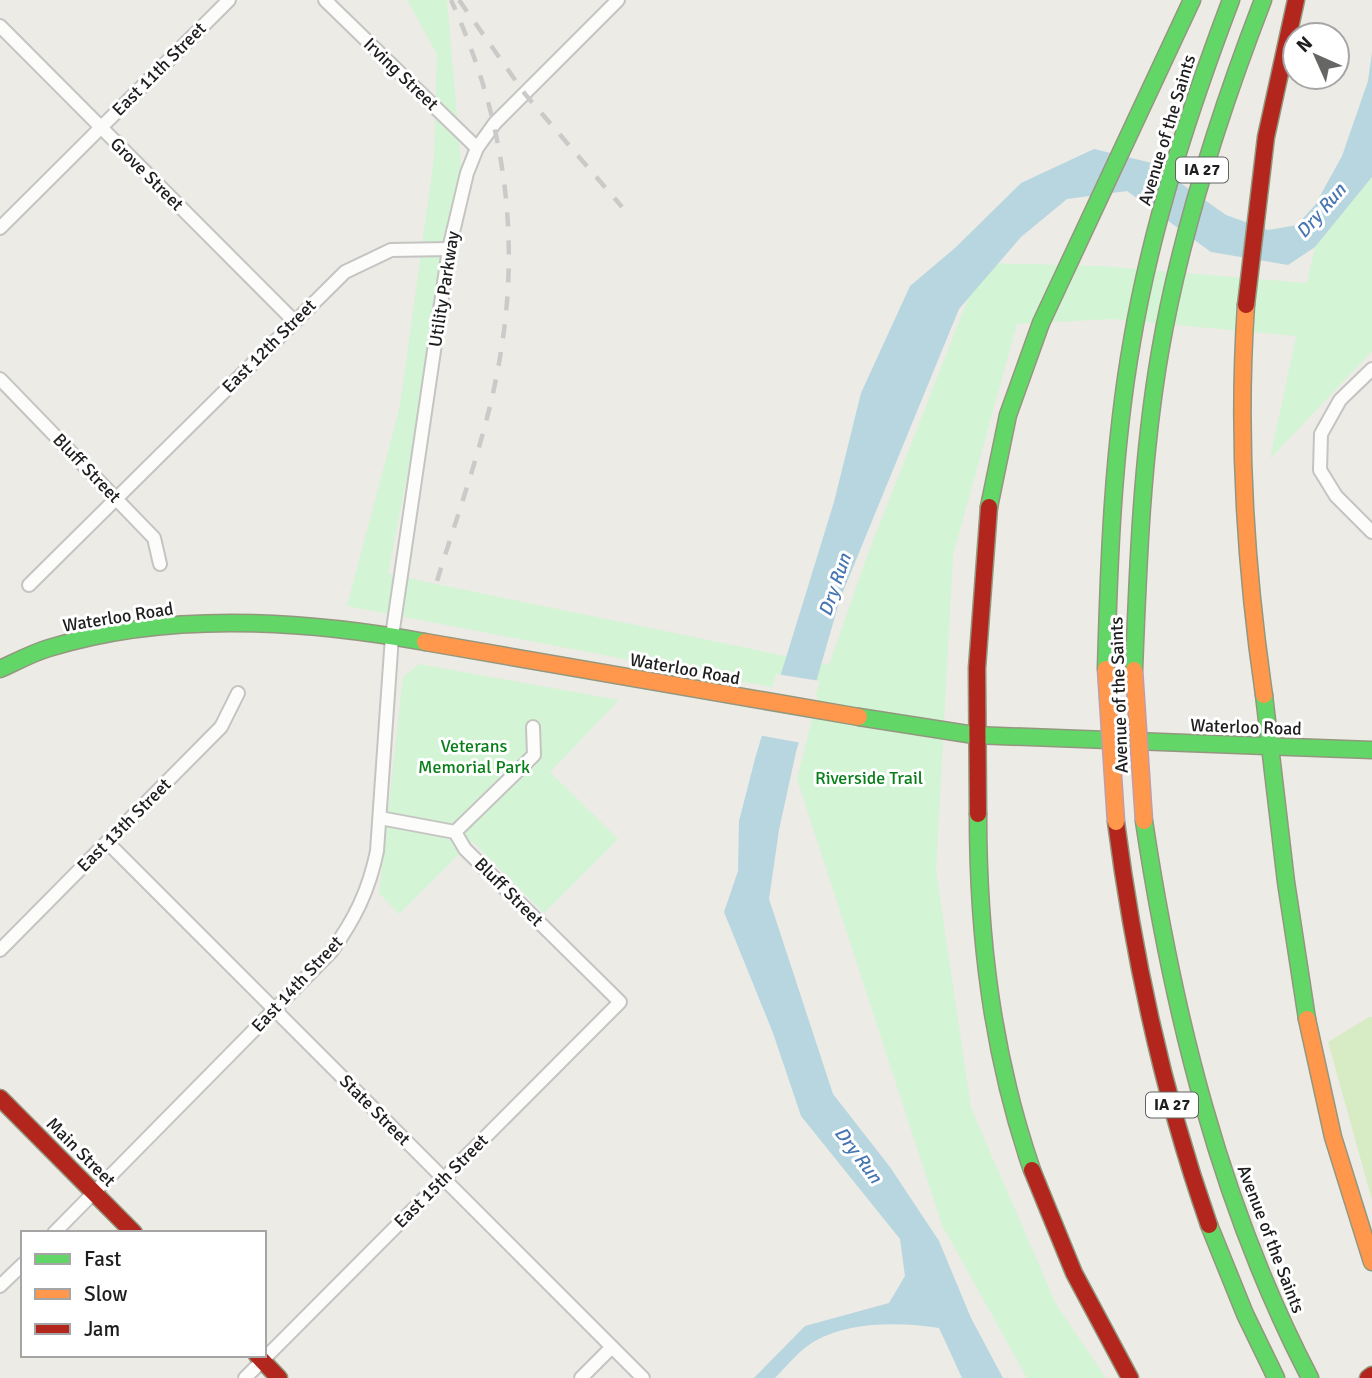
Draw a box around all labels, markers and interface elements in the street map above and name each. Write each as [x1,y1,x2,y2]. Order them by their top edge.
street label: East 11th Street [107,17,211,121]
north arrow [1281,21,1351,91]
text: N [1292,32,1318,58]
street label: Irving Street [359,33,443,115]
street label: Avenue of the Saints [1134,52,1200,208]
street label: Grove Street [106,133,188,215]
road number: IA 27 [1176,158,1228,182]
water label: Dry Run [1291,178,1352,243]
street label: Utility Parkway [424,229,464,348]
street label: East 12th Street [217,294,321,398]
street label: Bluff Street [48,429,126,507]
water label: Dry Run [813,550,857,619]
street label: Waterloo Road [61,597,175,637]
street label: Avenue of the Saints [1105,616,1133,774]
street label: Waterloo Road [628,648,742,690]
street label: Waterloo Road [1190,714,1302,740]
park label: Veterans Memorial Park [418,735,530,778]
park label: Riverside Trail [815,767,923,789]
street label: East 13th Street [72,773,176,877]
street label: Bluff Street [470,853,548,931]
street label: East 14th Street [247,931,347,1037]
street label: State Street [335,1070,415,1150]
road number: IA 27 [1146,1092,1198,1118]
street label: Main Street [42,1113,120,1191]
water label: Dry Run [829,1122,887,1189]
street label: East 15th Street [389,1129,493,1233]
street label: Avenue of the Saints [1233,1162,1309,1316]
legend [21,1231,266,1357]
text: Fast [84,1246,121,1272]
text: Slow [84,1281,128,1307]
text: Jam [84,1316,120,1342]

